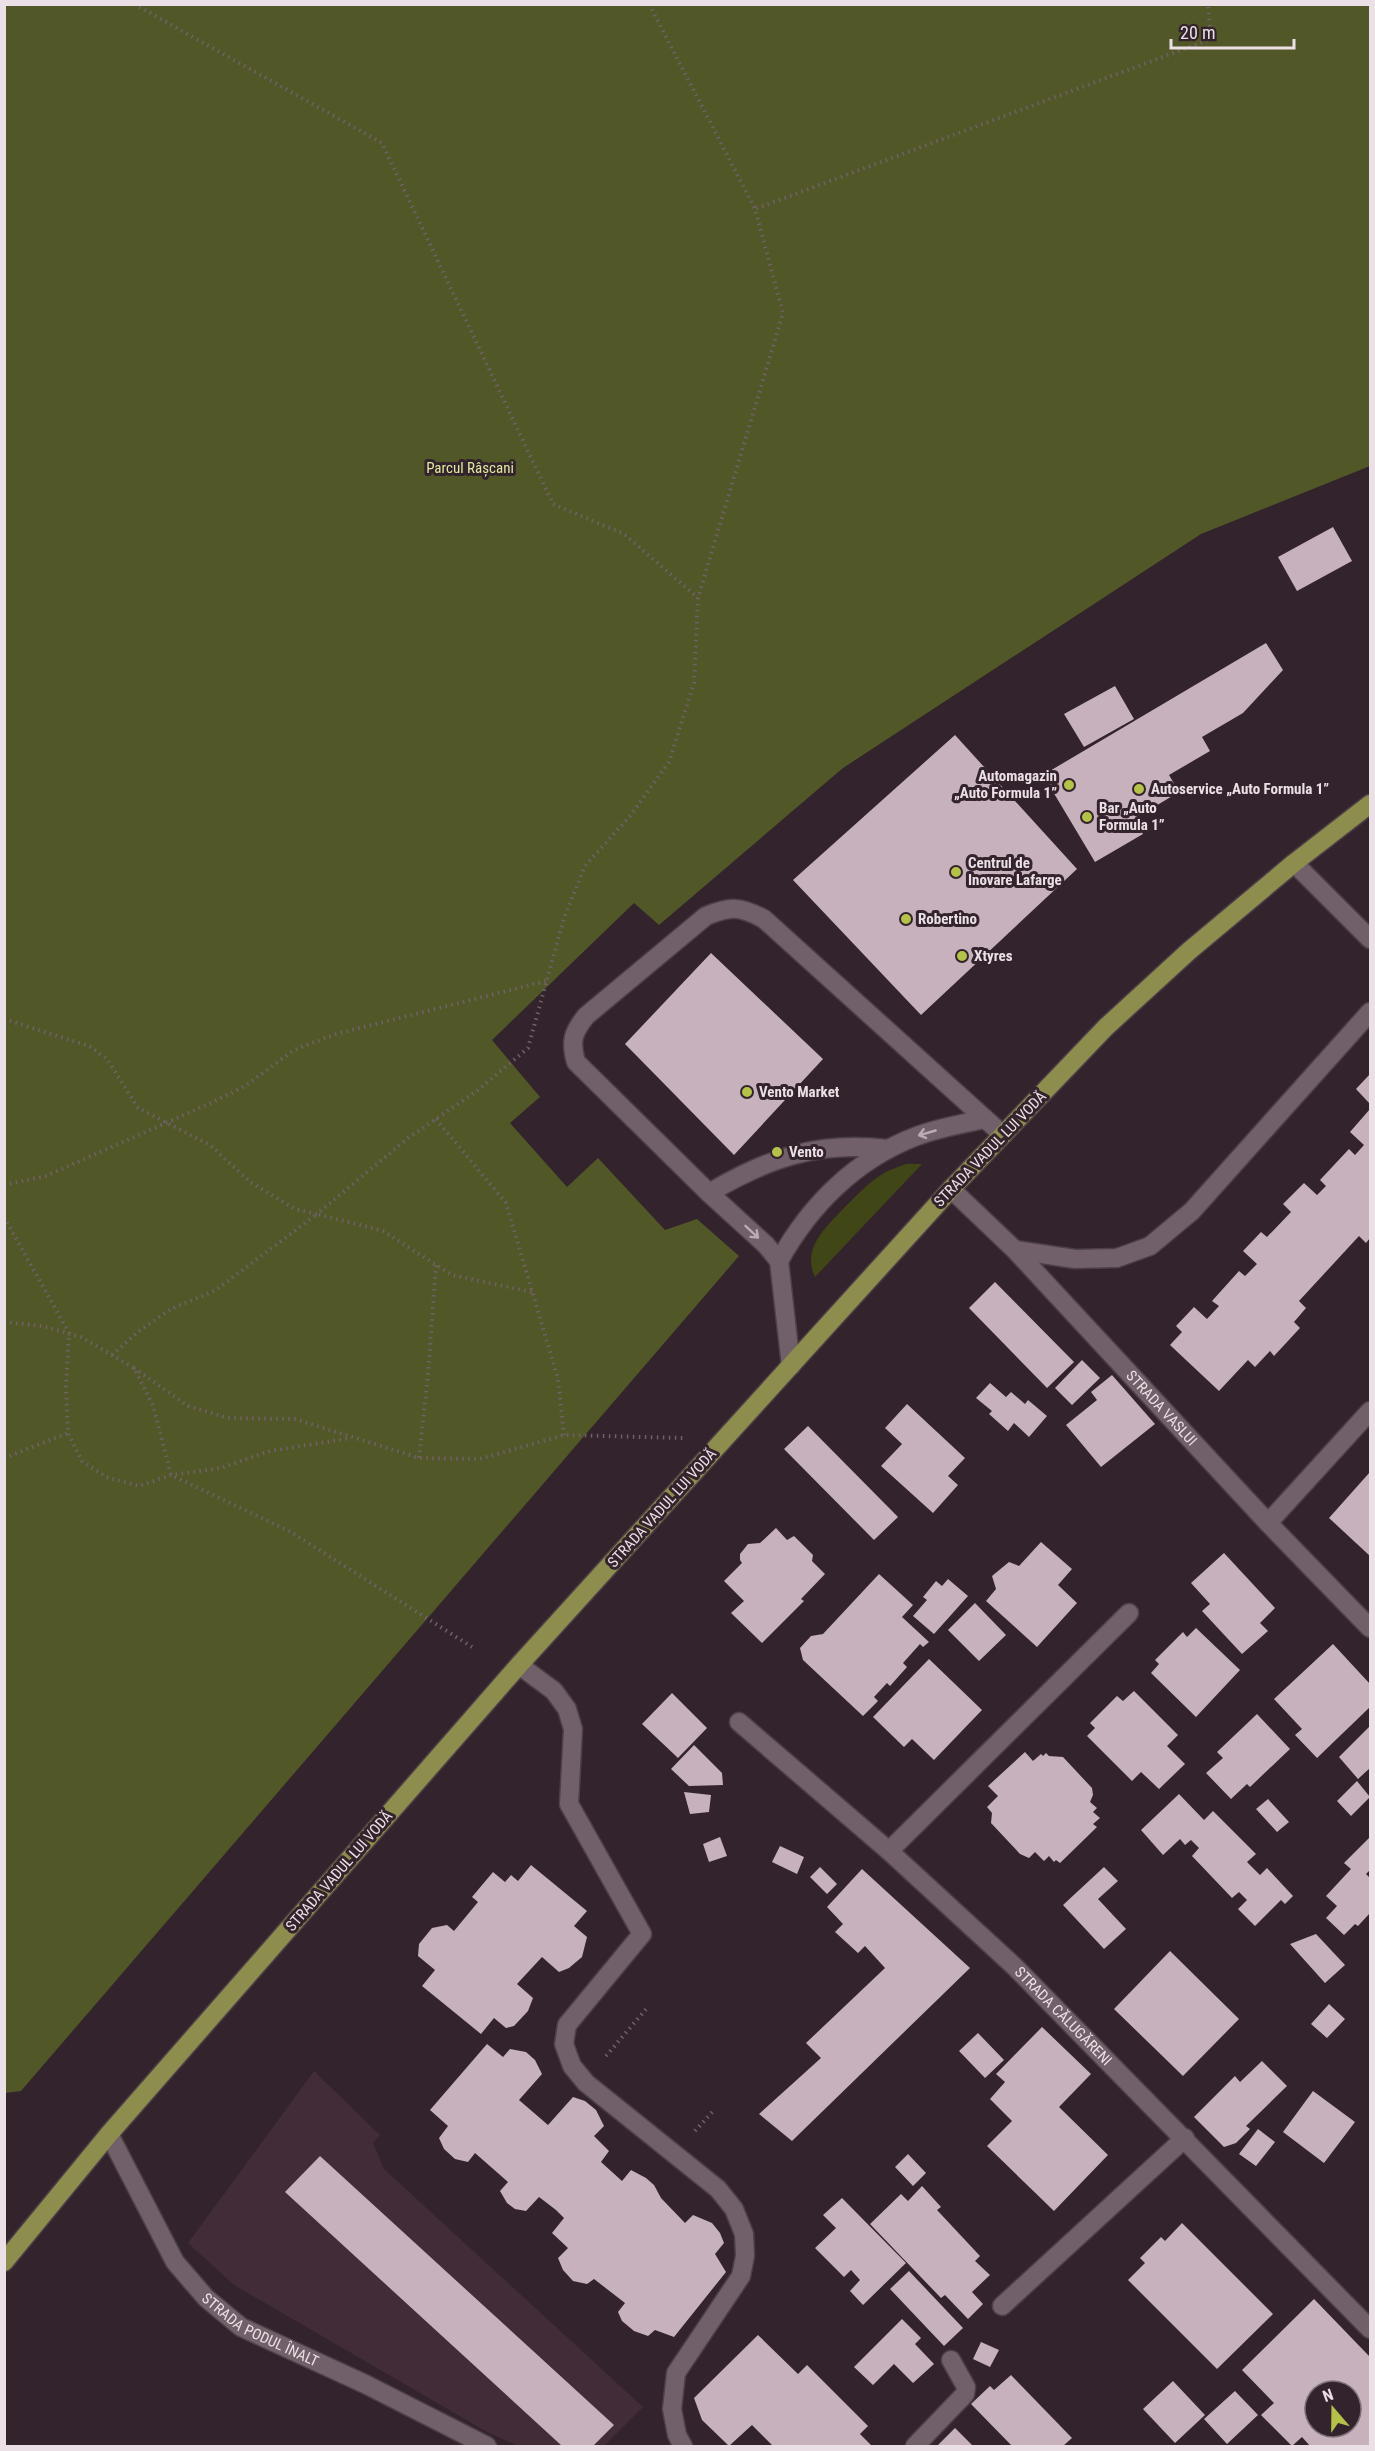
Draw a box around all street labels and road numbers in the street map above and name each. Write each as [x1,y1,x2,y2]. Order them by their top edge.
street label: STRADA VADUL LUI VODĂ [930,1087,1050,1210]
street label: STRADA VASLUI [1122,1367,1201,1449]
street label: STRADA VADUL LUI VODĂ [604,1445,720,1571]
street label: STRADA VADUL LUI VODĂ [282,1807,396,1935]
street label: STRADA CĂLUGĂRENI [1011,1963,1116,2069]
street label: STRADA PODUL ÎNALT [198,2289,321,2370]

